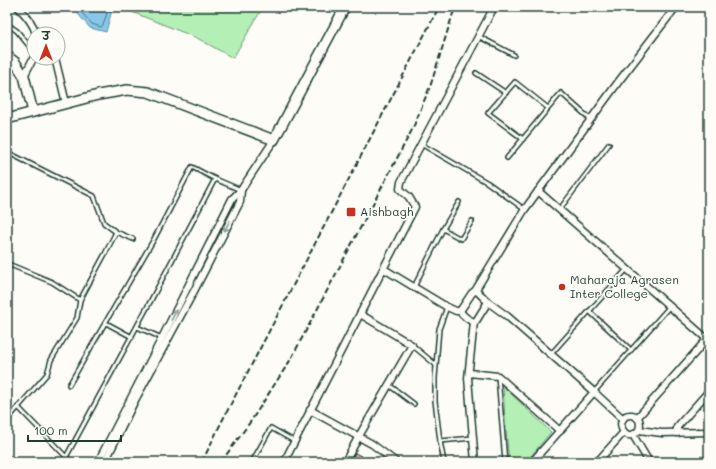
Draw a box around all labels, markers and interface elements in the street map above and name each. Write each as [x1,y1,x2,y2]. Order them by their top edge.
north arrow [26,26,66,66]
text: उ [41,28,51,43]
place label: Aishbagh [360,203,414,219]
marker: Aishbagh [345,206,357,218]
one-way arrow [223,219,231,231]
place label: Maharaja Agrasen Inter College [570,271,679,301]
marker: Maharaja Agrasen Inter College [557,282,567,292]
one-way arrow [170,310,178,322]
scale bar [28,417,121,443]
text: 100 m [34,422,68,438]

